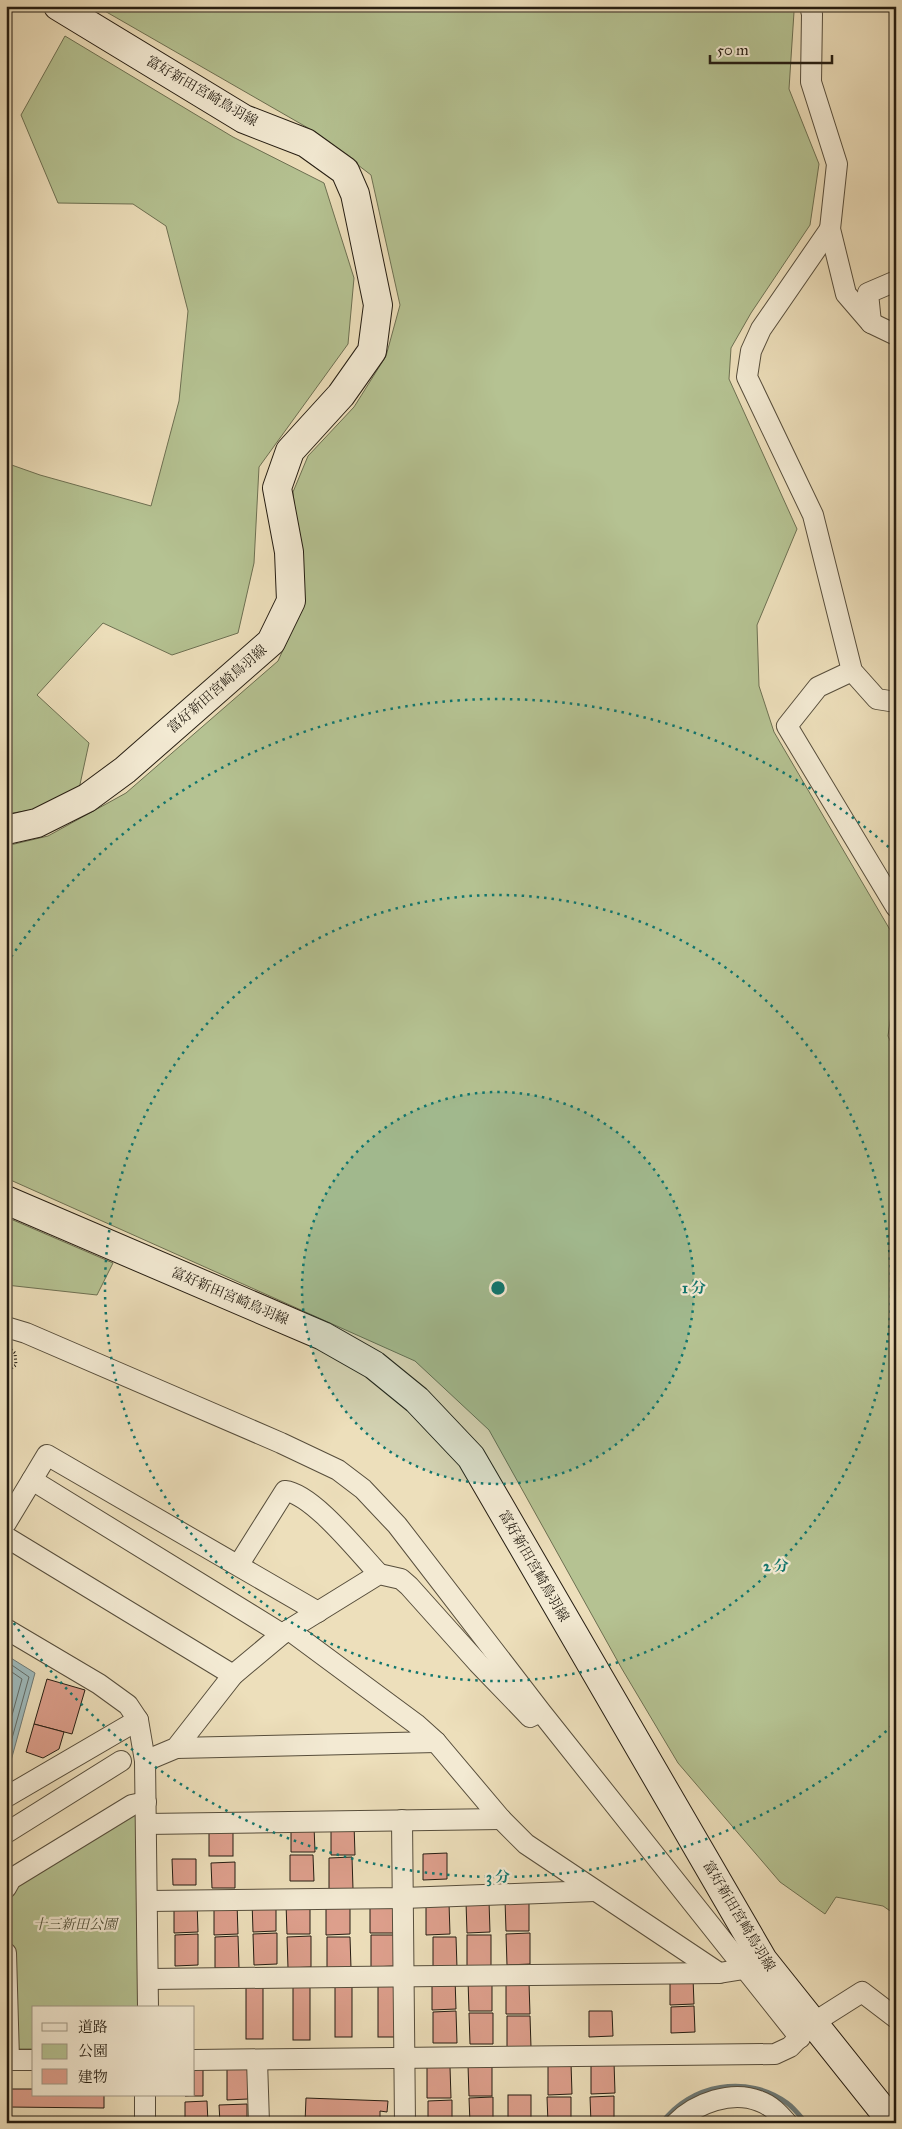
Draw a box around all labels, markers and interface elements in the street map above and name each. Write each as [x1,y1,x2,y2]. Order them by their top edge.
scale bar [710,32,832,64]
text: 50 m [717,41,749,59]
street label: 富好新田宮崎鳥羽線 [143,52,261,130]
street label: 富好新田宮崎鳥羽線 [164,641,270,737]
street label: 富好新田宮崎鳥羽線 [169,1264,291,1328]
centre of rings [489,1279,507,1297]
text: 1 分 [682,1279,706,1297]
street label: 富好新田宮崎鳥羽線 [495,1507,573,1625]
text: 2 分 [763,1557,789,1575]
street label: 富好新田宮崎鳥羽線 [699,1858,779,1974]
text: 3 分 [486,1868,510,1887]
park label: 十三新田公園 [33,1916,119,1933]
legend [32,2006,195,2096]
text: 道路 [78,2018,108,2036]
text: 公園 [78,2042,108,2060]
text: 建物 [78,2068,108,2086]

